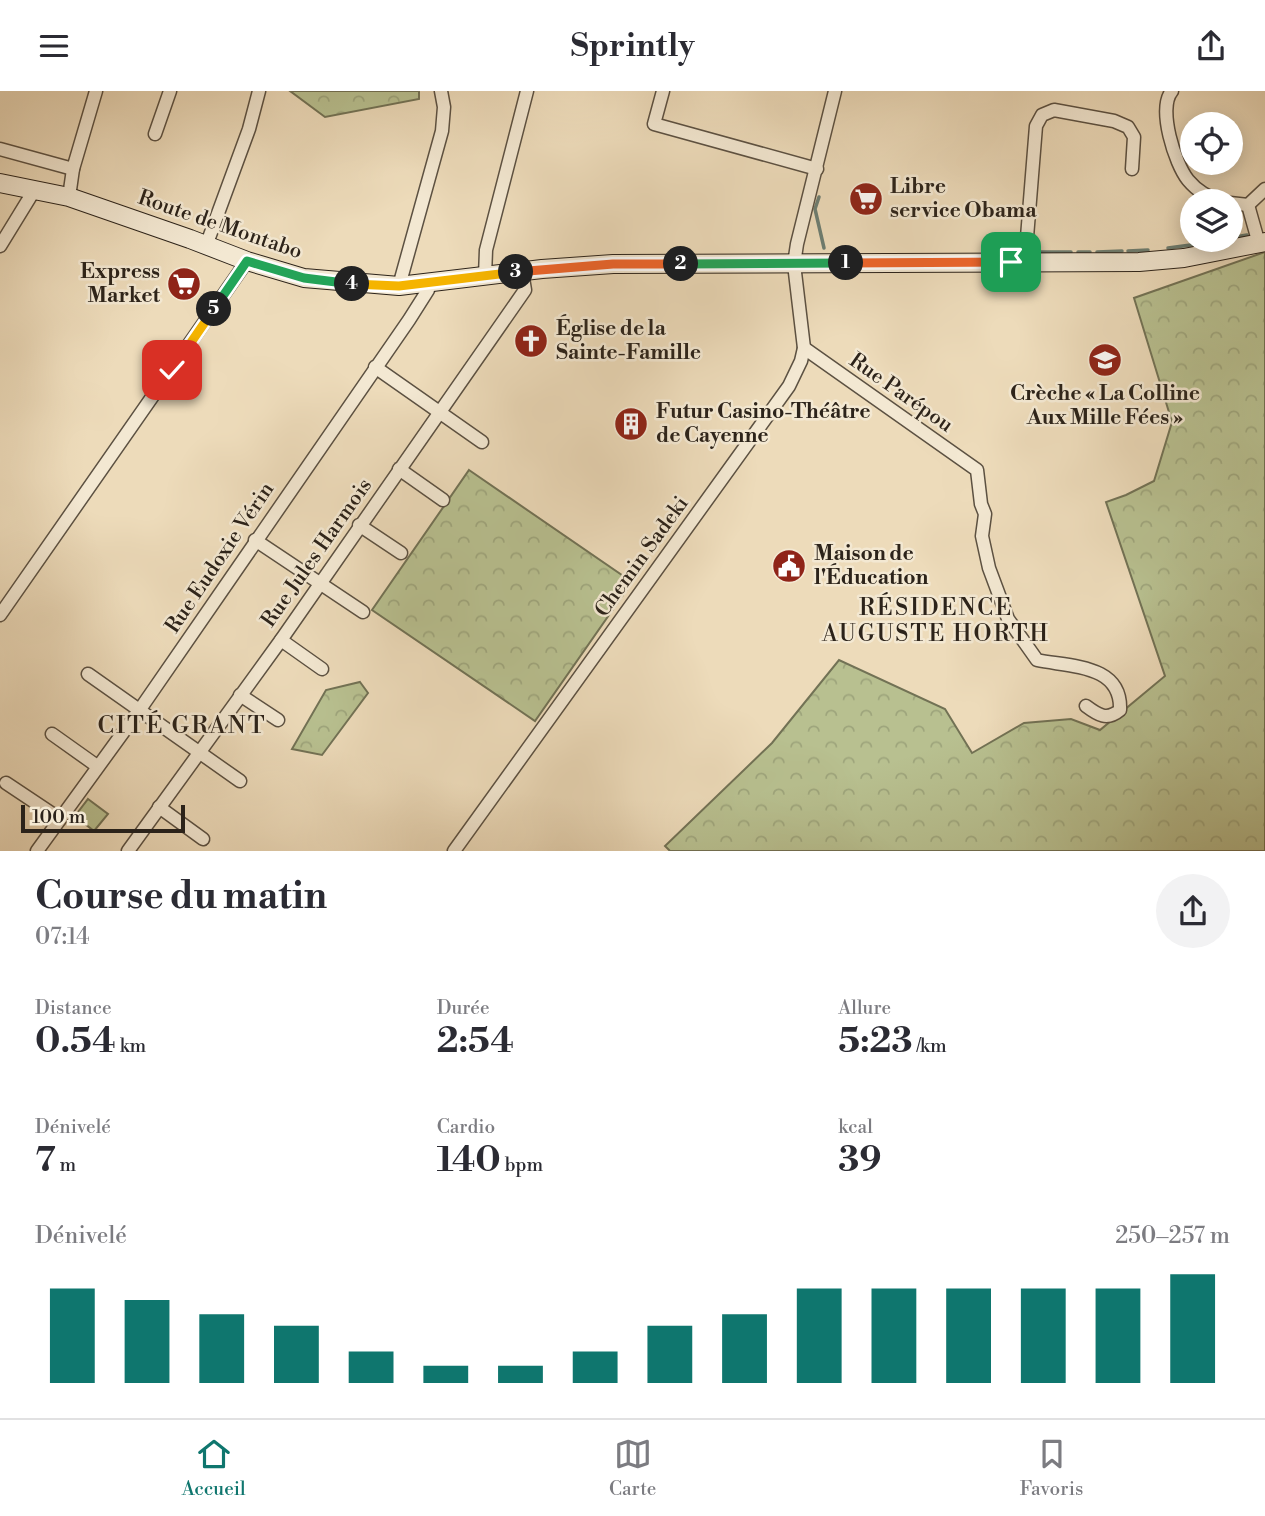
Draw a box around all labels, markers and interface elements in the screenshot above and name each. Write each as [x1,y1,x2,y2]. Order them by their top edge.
text: Sprintly [571,26,694,66]
icon: menu [35,27,73,65]
icon: share [1192,27,1230,65]
map controls [1180,112,1243,252]
button: locate [1180,112,1243,175]
place label: Libre service Obama [890,174,1037,224]
supermarket icon: Libre service Obama [847,180,885,218]
street label: Route de Montabo [134,185,306,265]
button: layers [1180,189,1243,252]
pin [981,232,1041,292]
icon: arrive [992,243,1030,281]
pin: 1 [828,245,864,281]
pin: 2 [664,247,698,281]
text: 1 [841,250,850,274]
text: 2 [675,251,686,275]
pin: 3 [498,255,534,289]
place label: Express Market [80,259,161,309]
text: 3 [510,259,521,283]
supermarket icon: Express Market [165,265,203,303]
pin: 4 [334,267,370,301]
text: 4 [345,271,358,295]
pin: 5 [196,291,232,326]
text: 5 [208,296,219,320]
place label: Église de la Sainte-Famille [556,314,701,366]
church icon: Église de la Sainte-Famille [512,322,550,360]
pin [142,340,202,400]
school or university icon: Crèche « La Colline Aux Mille Fées » [1086,341,1124,379]
street label: Rue Parépou [844,348,958,438]
icon: check [153,351,191,389]
place label: Crèche « La Colline Aux Mille Fées » [1010,381,1200,431]
place label: Futur Casino-Théâtre de Cayenne [656,399,871,449]
building icon: Futur Casino-Théâtre de Cayenne [612,405,650,443]
street label: Rue Jules Harmois [256,473,378,633]
street label: Rue Eudoxie Vérin [160,477,280,638]
street label: Chemin Sadeki [590,492,695,622]
place label: Maison de l'Éducation [814,541,929,591]
public building icon: Maison de l'Éducation [770,547,808,585]
district label: RÉSIDENCE AUGUSTE HORTH [821,592,1050,648]
district label: CITÉ GRANT [97,710,267,741]
scale bar [21,802,186,834]
text: 100 m [32,805,85,829]
text: Course du matin [35,873,327,920]
button: share [1156,874,1230,948]
text: 07:14 [35,923,90,951]
text: Distance [35,996,112,1020]
text: Durée [437,996,490,1020]
text: Allure [838,996,891,1020]
text: 0.54 [35,1020,116,1063]
text: 2:54 [437,1020,514,1063]
text: 5:23 [838,1020,913,1063]
text: km [116,1034,146,1058]
text: /km [913,1034,947,1058]
text: Dénivelé [35,1115,111,1139]
text: Cardio [437,1115,495,1139]
text: kcal [838,1115,873,1139]
text: 7 [35,1139,56,1182]
text: 140 [437,1139,501,1182]
text: 39 [838,1139,881,1182]
text: m [56,1153,76,1177]
text: bpm [501,1153,543,1177]
text: Dénivelé [35,1222,127,1250]
text: 250–257 m [1115,1222,1230,1250]
tab: Accueil [182,1435,246,1501]
tab: Carte [609,1435,656,1501]
tab: Favoris [1020,1435,1083,1501]

